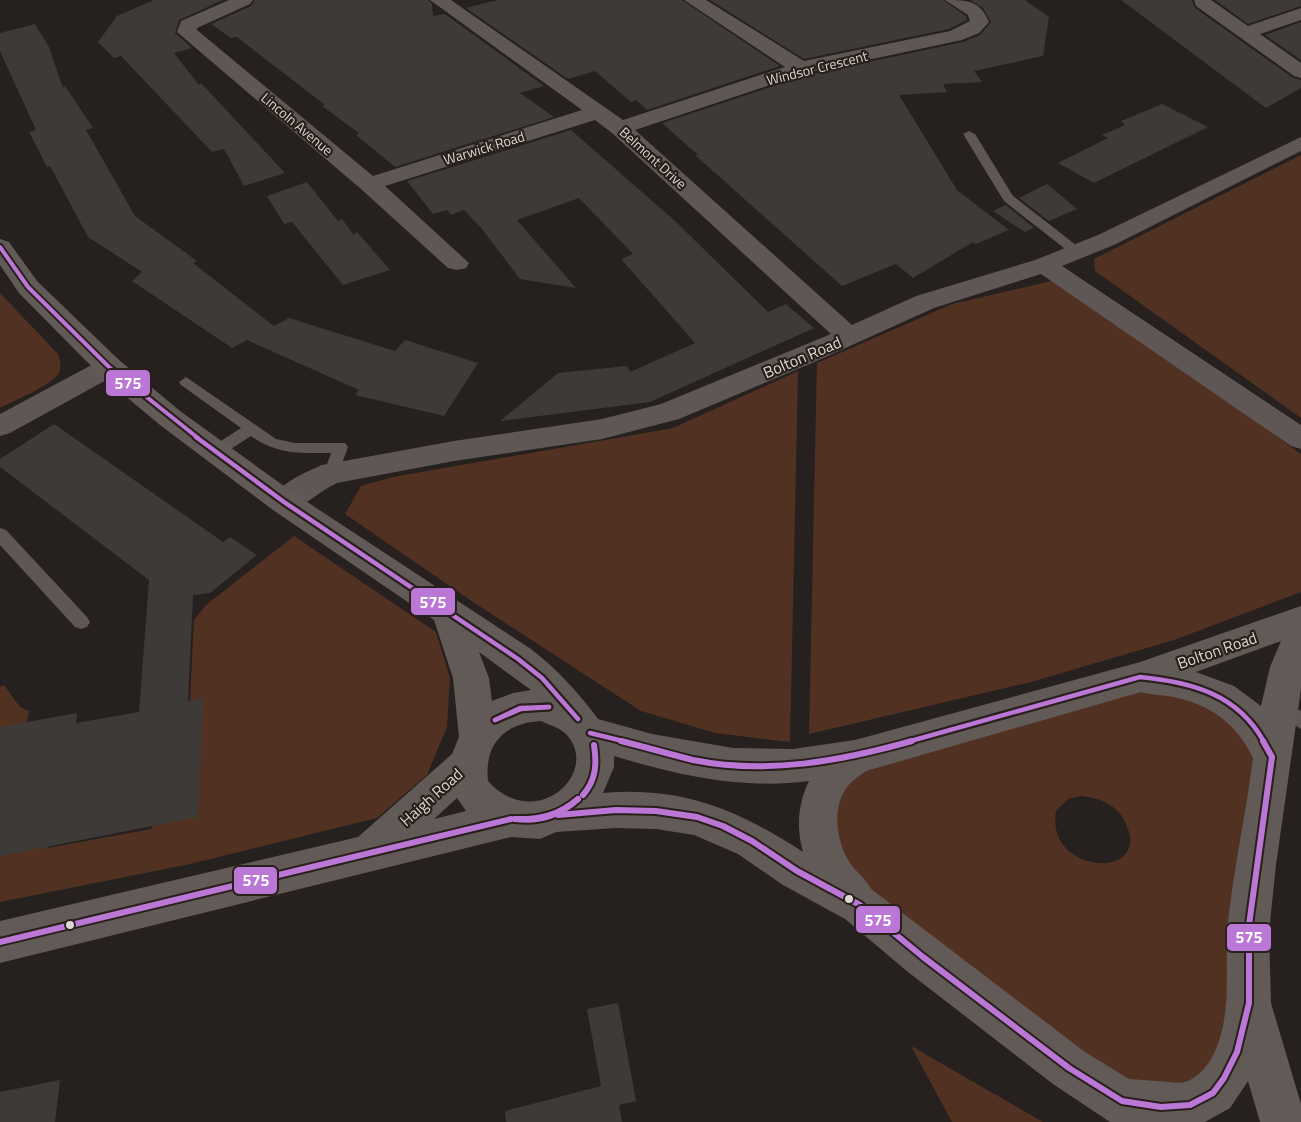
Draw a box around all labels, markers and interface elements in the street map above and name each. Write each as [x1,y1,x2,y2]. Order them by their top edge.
street label: Windsor Crescent [764,45,870,90]
street label: Lincoln Avenue [257,87,338,160]
street label: Belmont Drive [615,122,692,194]
street label: Warwick Road [441,125,527,170]
street label: Bolton Road [759,330,845,384]
line badge: 575 [105,369,151,397]
text: 575 [115,371,141,395]
line badge: 575 [410,587,456,616]
text: 575 [420,590,446,614]
street label: Bolton Road [1174,625,1260,675]
street label: Haigh Road [394,762,468,832]
line badge: 575 [233,866,278,895]
text: 575 [243,868,269,892]
unlabelled marker [843,893,855,905]
line badge: 575 [855,905,901,934]
text: 575 [865,908,891,932]
unlabelled marker [64,919,76,931]
line badge: 575 [1226,923,1272,952]
text: 575 [1236,925,1262,949]

